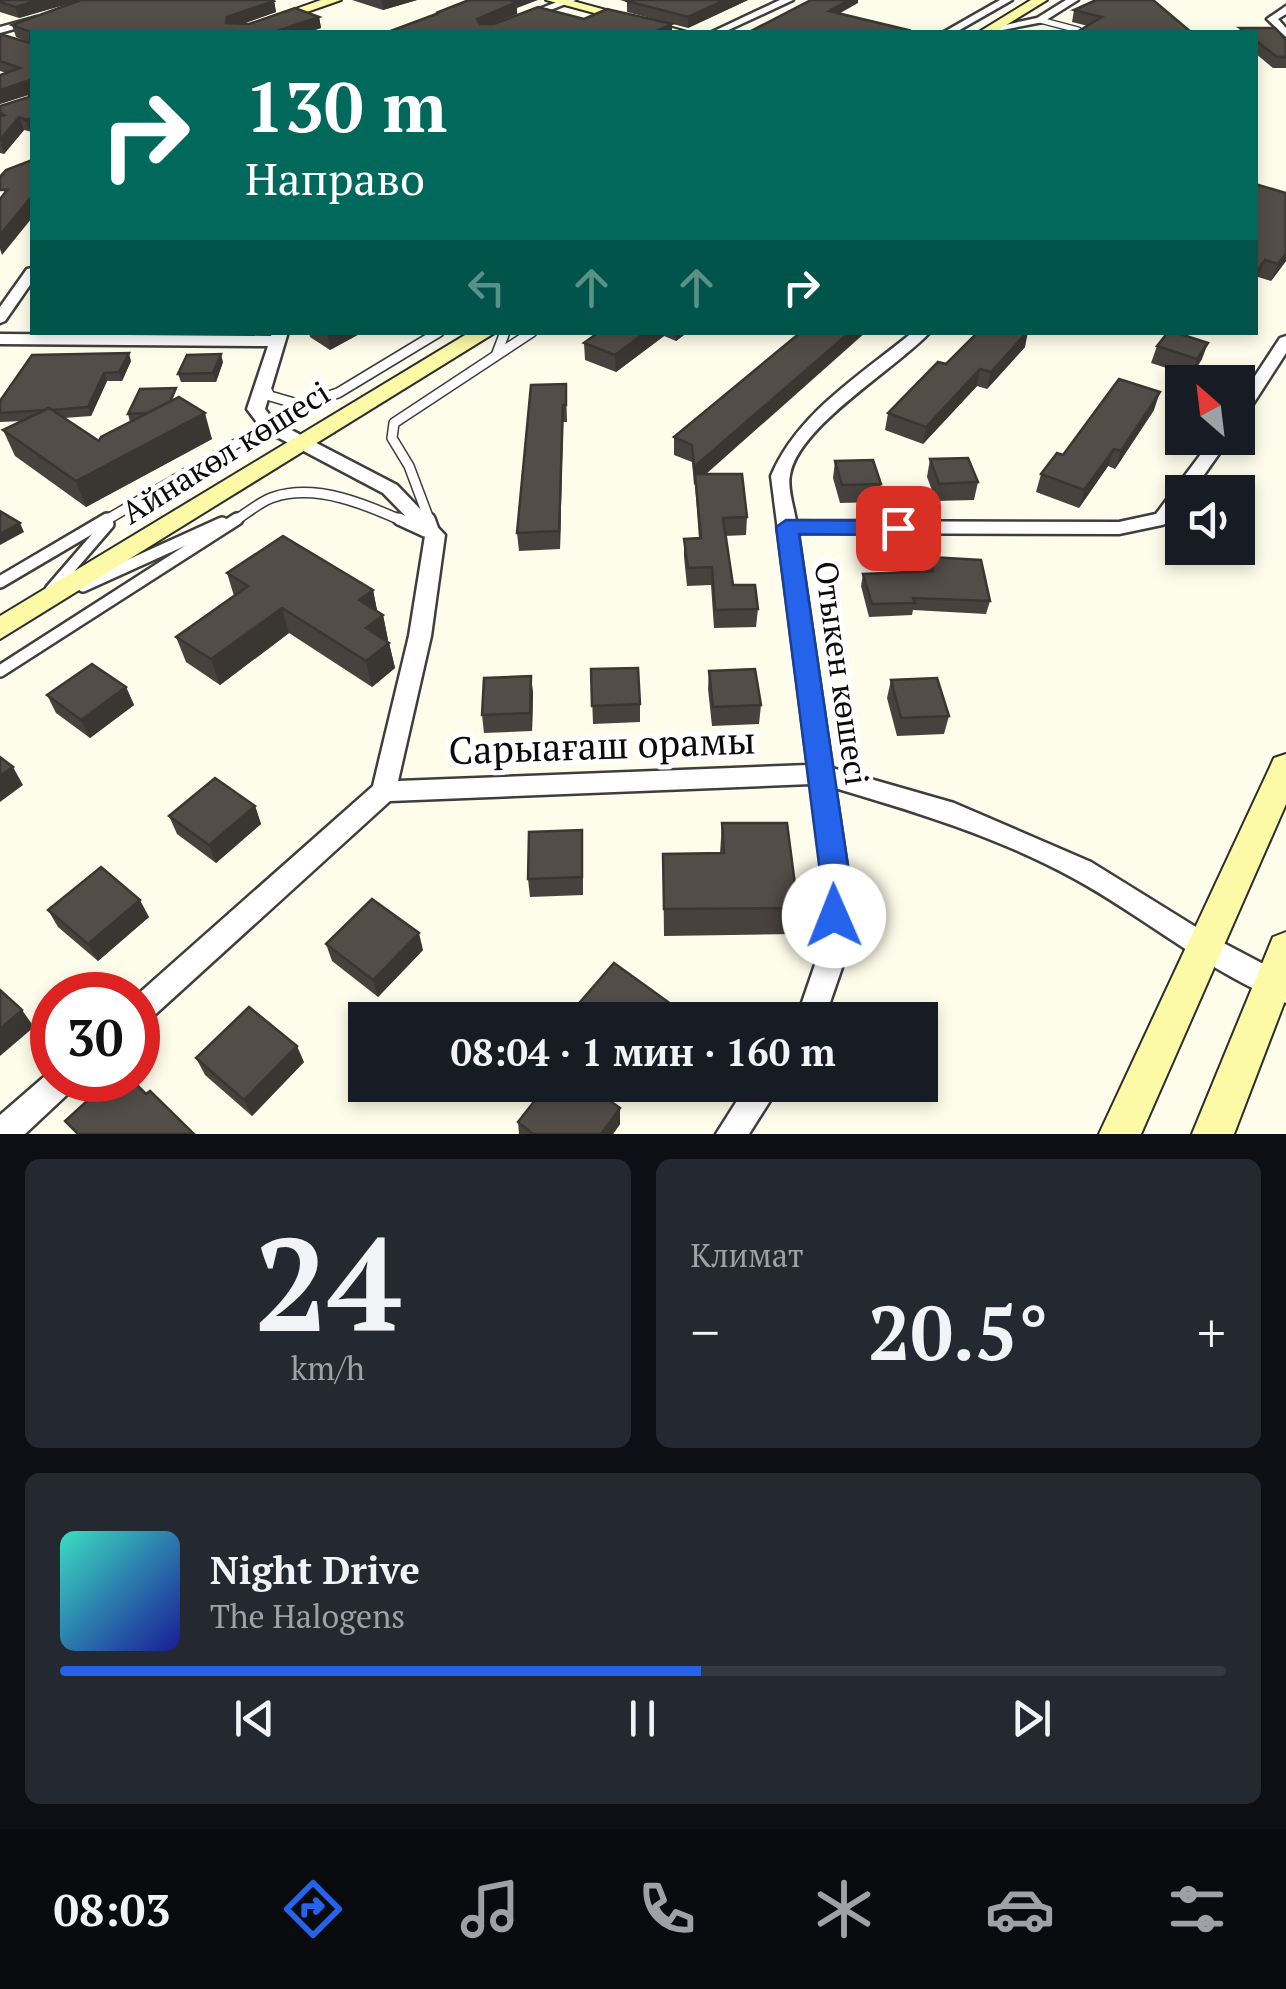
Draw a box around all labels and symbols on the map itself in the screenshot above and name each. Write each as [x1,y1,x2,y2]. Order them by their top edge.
north arrow [1165,365,1255,455]
street label: Айнакөл көшесі [113,371,337,533]
pin [856,486,941,571]
street label: Отыкен көшесі [805,558,879,788]
street label: Сарыағаш орамы [448,715,756,775]
position arrow [782,864,886,968]
speed limit sign: 30 [30,972,160,1102]

